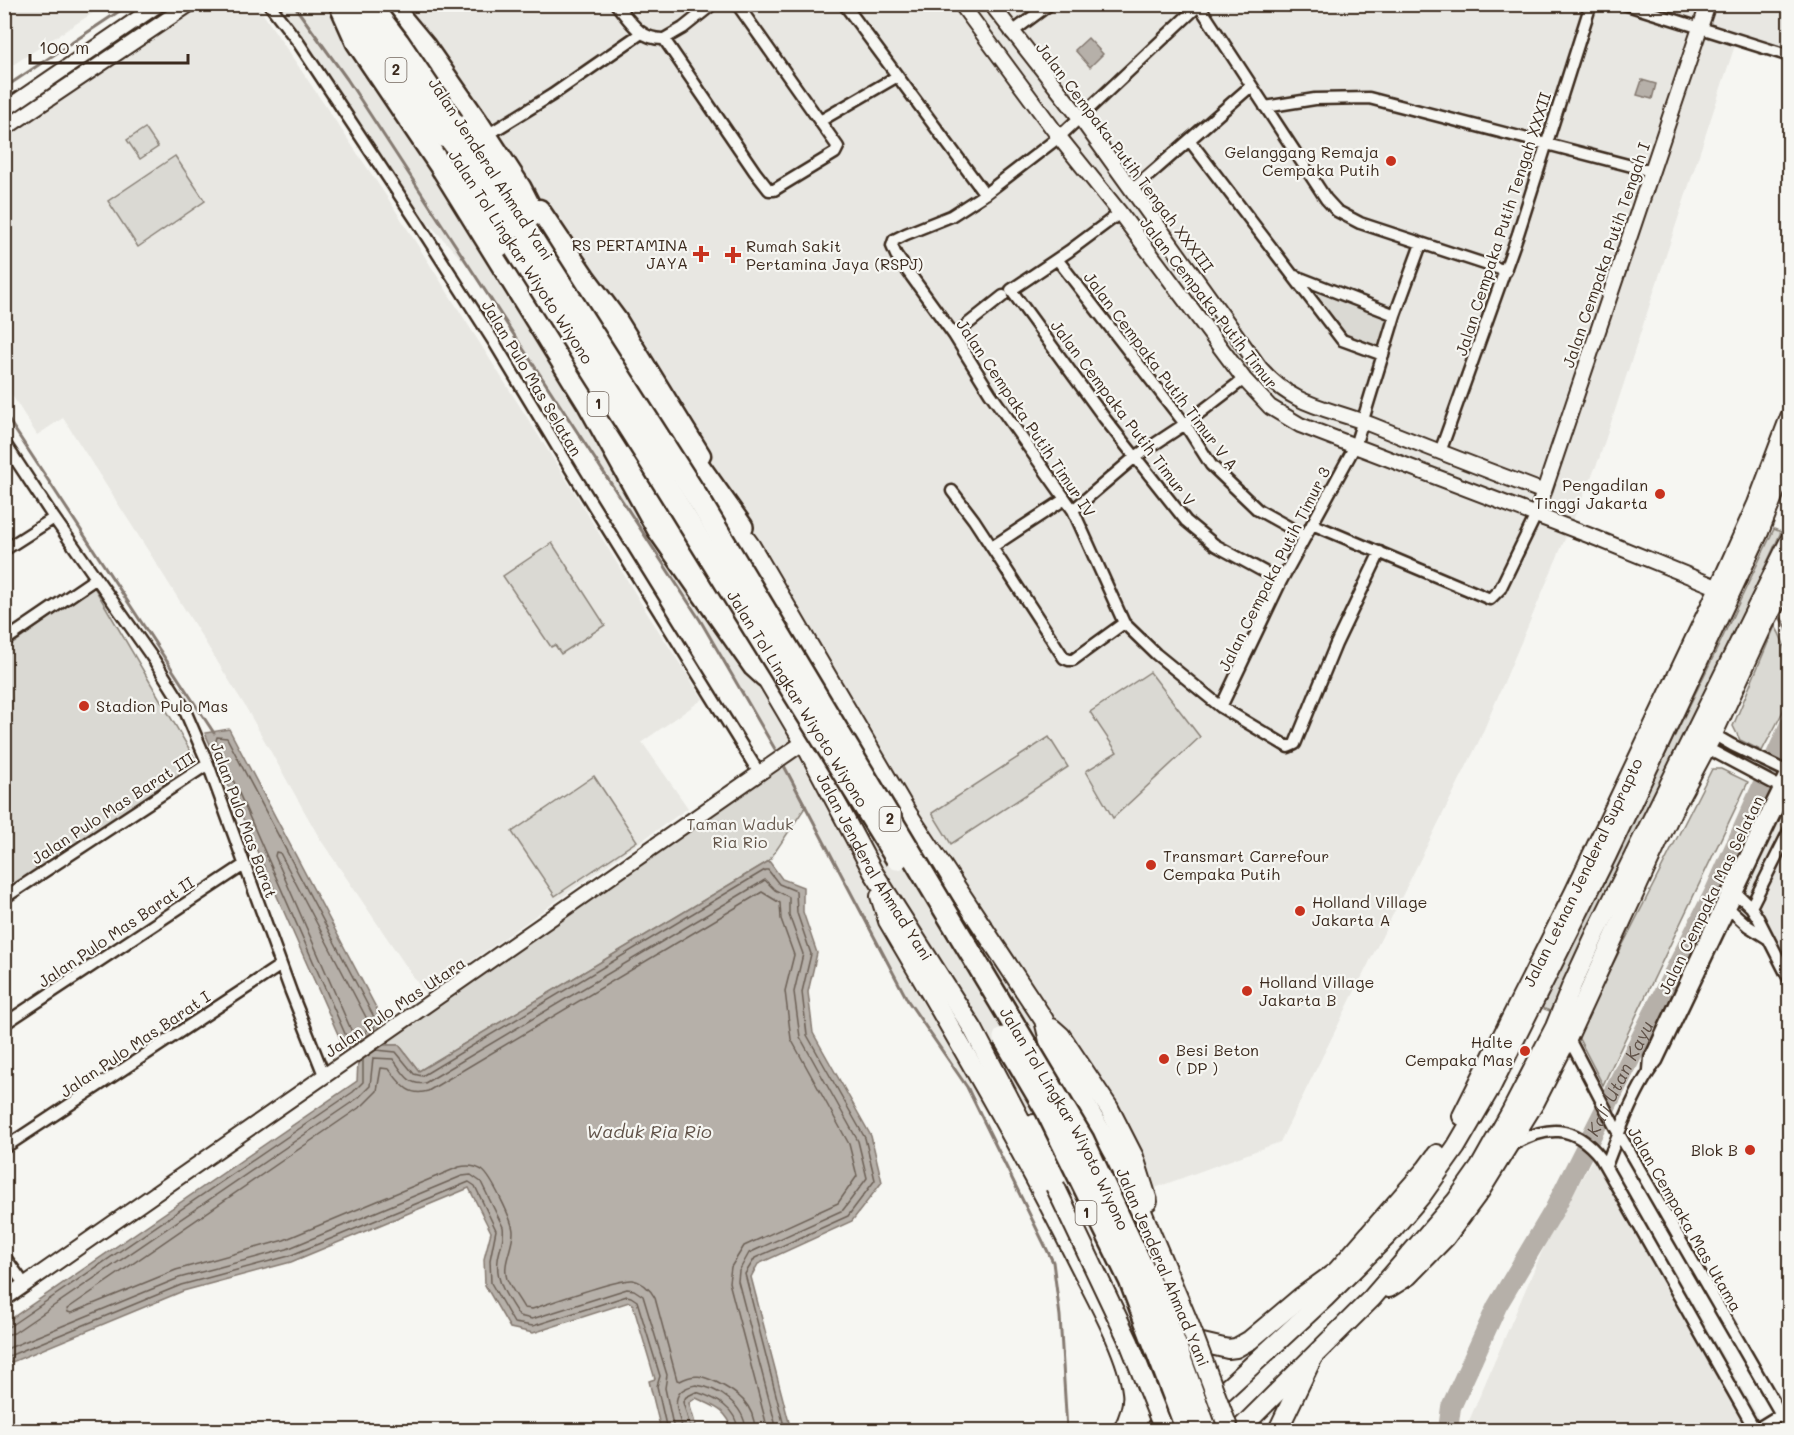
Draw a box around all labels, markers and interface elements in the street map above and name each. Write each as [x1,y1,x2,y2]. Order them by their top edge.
scale bar [30,27,188,65]
text: 100 m [39,35,89,59]
street label: Jalan Cempaka Putih Tengah XXXIII [1032,37,1219,276]
road number: 2 [386,58,406,82]
street label: Jalan Jenderal Ahmad Yani [424,73,558,264]
street label: Jalan Cempaka Putih Tengah XXXII [1450,89,1555,358]
street label: Jalan Cempaka Putih Tengah I [1557,139,1654,370]
place label: Gelanggang Remaja Cempaka Putih [1224,141,1379,180]
street label: Jalan Tol Lingkar Wiyoto Wiyono [444,146,599,368]
marker: Gelanggang Remaja Cempaka Putih [1384,154,1398,168]
street label: Jalan Cempaka Putih Timur [1136,213,1283,393]
place label: RS PERTAMINA JAYA [572,234,688,273]
place label: Rumah Sakit Pertamina Jaya (RSPJ) [746,235,923,274]
marker: RS PERTAMINA JAYA [692,245,710,263]
marker: Rumah Sakit Pertamina Jaya (RSPJ) [724,246,742,264]
street label: Jalan Cempaka Putih Timur V A [1080,268,1242,474]
street label: Jalan Pulo Mas Selatan [478,296,587,460]
street label: Jalan Cempaka Putih Timur IV [952,315,1101,521]
street label: Jalan Cempaka Putih Timur V [1047,316,1199,510]
road number: 1 [588,392,608,416]
street label: Jalan Cempaka Putih Timur 3 [1213,463,1334,675]
place label: Pengadilan Tinggi Jakarta [1534,474,1648,513]
marker: Pengadilan Tinggi Jakarta [1653,487,1667,501]
street label: Jalan Tol Lingkar Wiyoto Wiyono [723,586,873,811]
place label: Stadion Pulo Mas [96,695,228,716]
marker: Stadion Pulo Mas [77,699,91,713]
street label: Jalan Pulo Mas Barat [206,739,282,901]
street label: Jalan Pulo Mas Barat III [27,747,198,868]
street label: Jalan Letnan Jenderal Suprapto [1518,754,1647,990]
street label: Jalan Jenderal Ahmad Yani [812,769,938,964]
street label: Jalan Cempaka Mas Selatan [1653,792,1768,998]
road number: 2 [880,807,900,831]
park label: Taman Waduk Ria Rio [687,813,794,852]
place label: Transmart Carrefour Cempaka Putih [1163,845,1329,884]
marker: Transmart Carrefour Cempaka Putih [1144,858,1158,872]
street label: Jalan Pulo Mas Barat II [34,872,198,992]
place label: Holland Village Jakarta A [1312,891,1427,930]
marker: Holland Village Jakarta A [1293,904,1307,918]
street label: Jalan Pulo Mas Utara [320,952,469,1061]
place label: Holland Village Jakarta B [1259,971,1374,1010]
marker: Holland Village Jakarta B [1240,984,1254,998]
street label: Jalan Pulo Mas Barat I [56,986,214,1102]
street label: Jalan Tol Lingkar Wiyoto Wiyono [996,1003,1134,1233]
water label: Kali Utan Kayu [1580,1016,1659,1140]
place label: Halte Cempaka Mas [1405,1031,1513,1070]
place label: Besi Beton ( DP ) [1176,1039,1259,1078]
marker: Halte Cempaka Mas [1518,1044,1532,1058]
marker: Besi Beton ( DP ) [1157,1052,1171,1066]
water label: Waduk Ria Rio [586,1119,712,1143]
street label: Jalan Cempaka Mas Utama [1624,1122,1747,1315]
place label: Blok B [1691,1139,1738,1160]
marker: Blok B [1743,1143,1757,1157]
street label: Jalan Jenderal Ahmad Yani [1112,1164,1215,1369]
road number: 1 [1076,1201,1096,1225]

